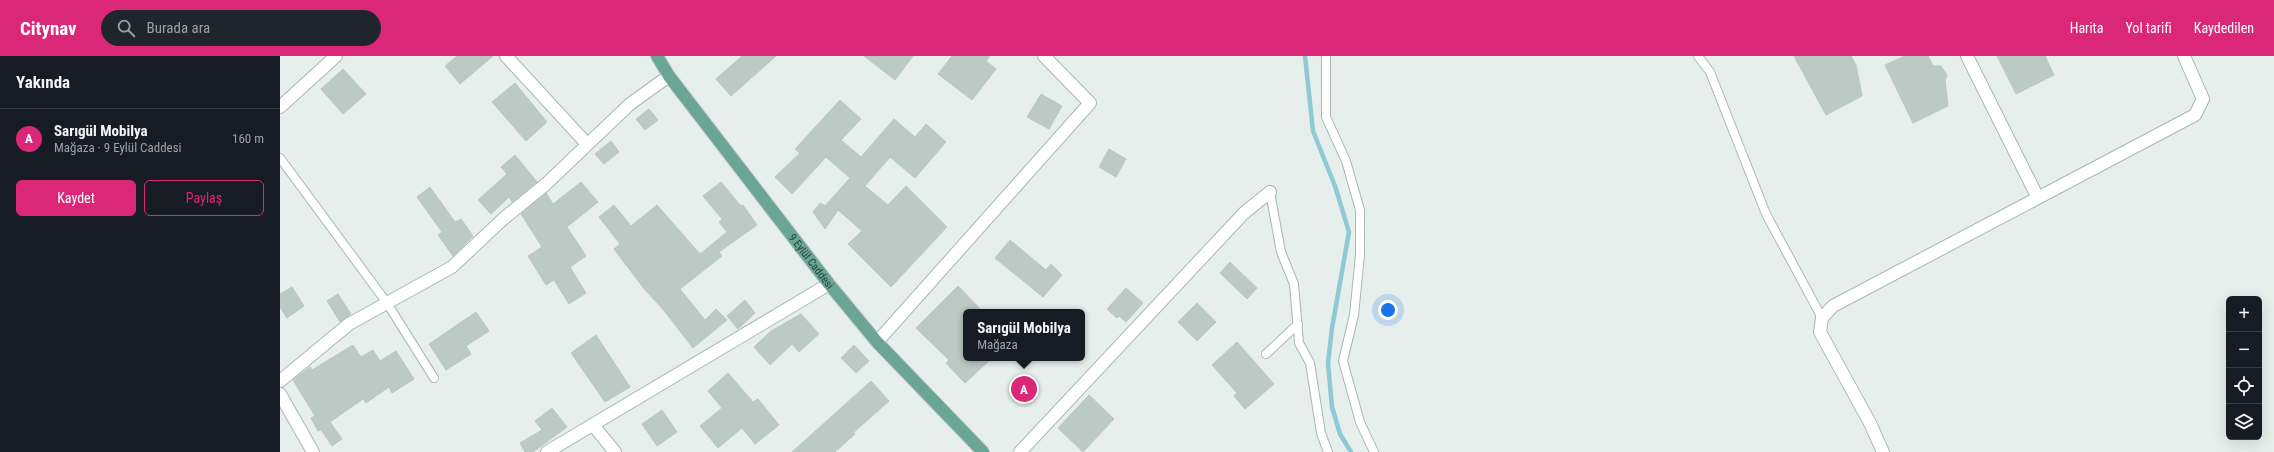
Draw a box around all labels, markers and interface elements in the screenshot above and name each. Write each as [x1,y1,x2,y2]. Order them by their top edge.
search box [101,10,381,46]
text: Citynav [20,17,77,40]
icon: search [115,17,137,39]
text: Burada ara [147,19,210,37]
text: Harita [2070,20,2103,36]
text: Yol tarifi [2125,20,2172,36]
text: Kaydedilen [2194,20,2254,36]
text: Yakında [16,72,70,92]
text: Sarıgül Mobilya [54,122,148,140]
text: A [25,131,33,146]
text: 160 m [232,131,264,146]
text: Mağaza · 9 Eylül Caddesi [54,140,182,155]
button: Kaydet [16,180,136,216]
button: Paylaş [144,180,264,216]
street label: 9 Eylül Caddesi [786,231,837,291]
map controls [2226,296,2262,440]
button: + [2226,296,2262,332]
your location [1378,300,1398,320]
popup [963,309,1085,361]
text: Sarıgül Mobilya [977,319,1071,337]
button: − [2226,332,2262,368]
text: Mağaza [977,337,1018,352]
button: locate [2226,368,2262,404]
pin: A [1011,374,1037,404]
button: layers [2226,404,2262,440]

